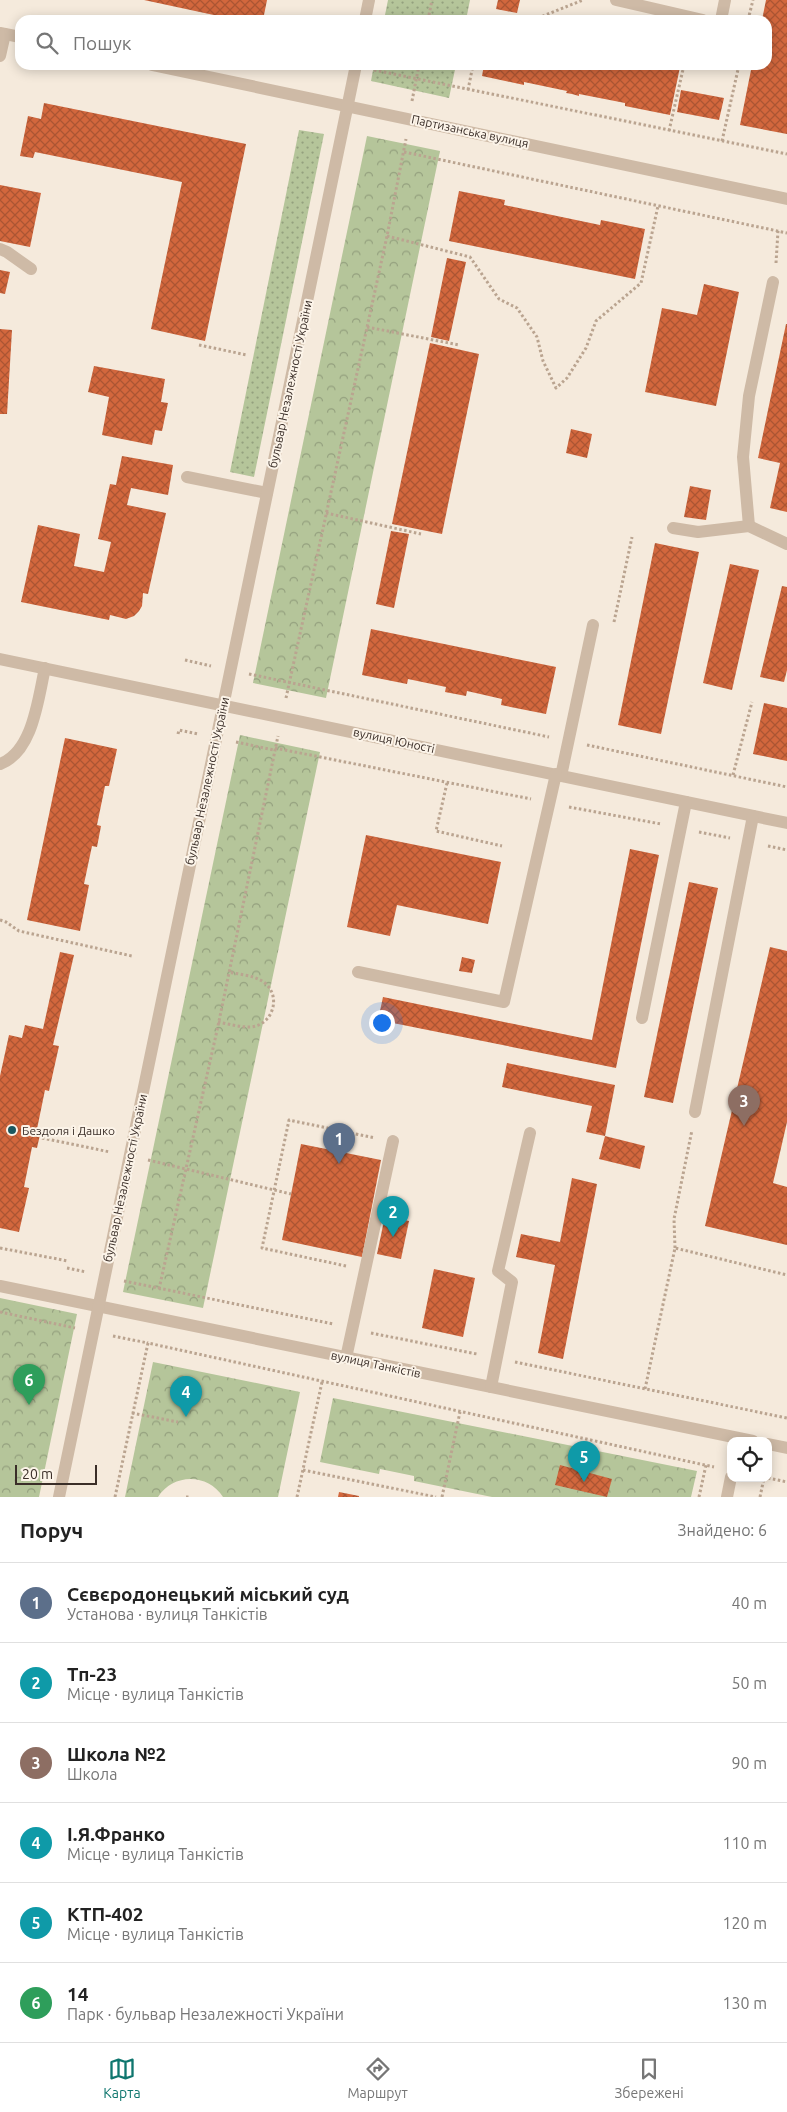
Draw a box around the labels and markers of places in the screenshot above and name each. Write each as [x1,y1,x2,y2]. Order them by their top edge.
pin: 3 [728,1085,760,1126]
pin: 1 [323,1123,355,1164]
marker: Бездоля і Дашко [6,1124,18,1136]
place label: Бездоля і Дашко [22,1124,115,1137]
pin: 2 [377,1196,409,1237]
pin: 6 [13,1364,45,1405]
pin: 4 [170,1376,202,1417]
pin: 5 [568,1441,600,1482]

